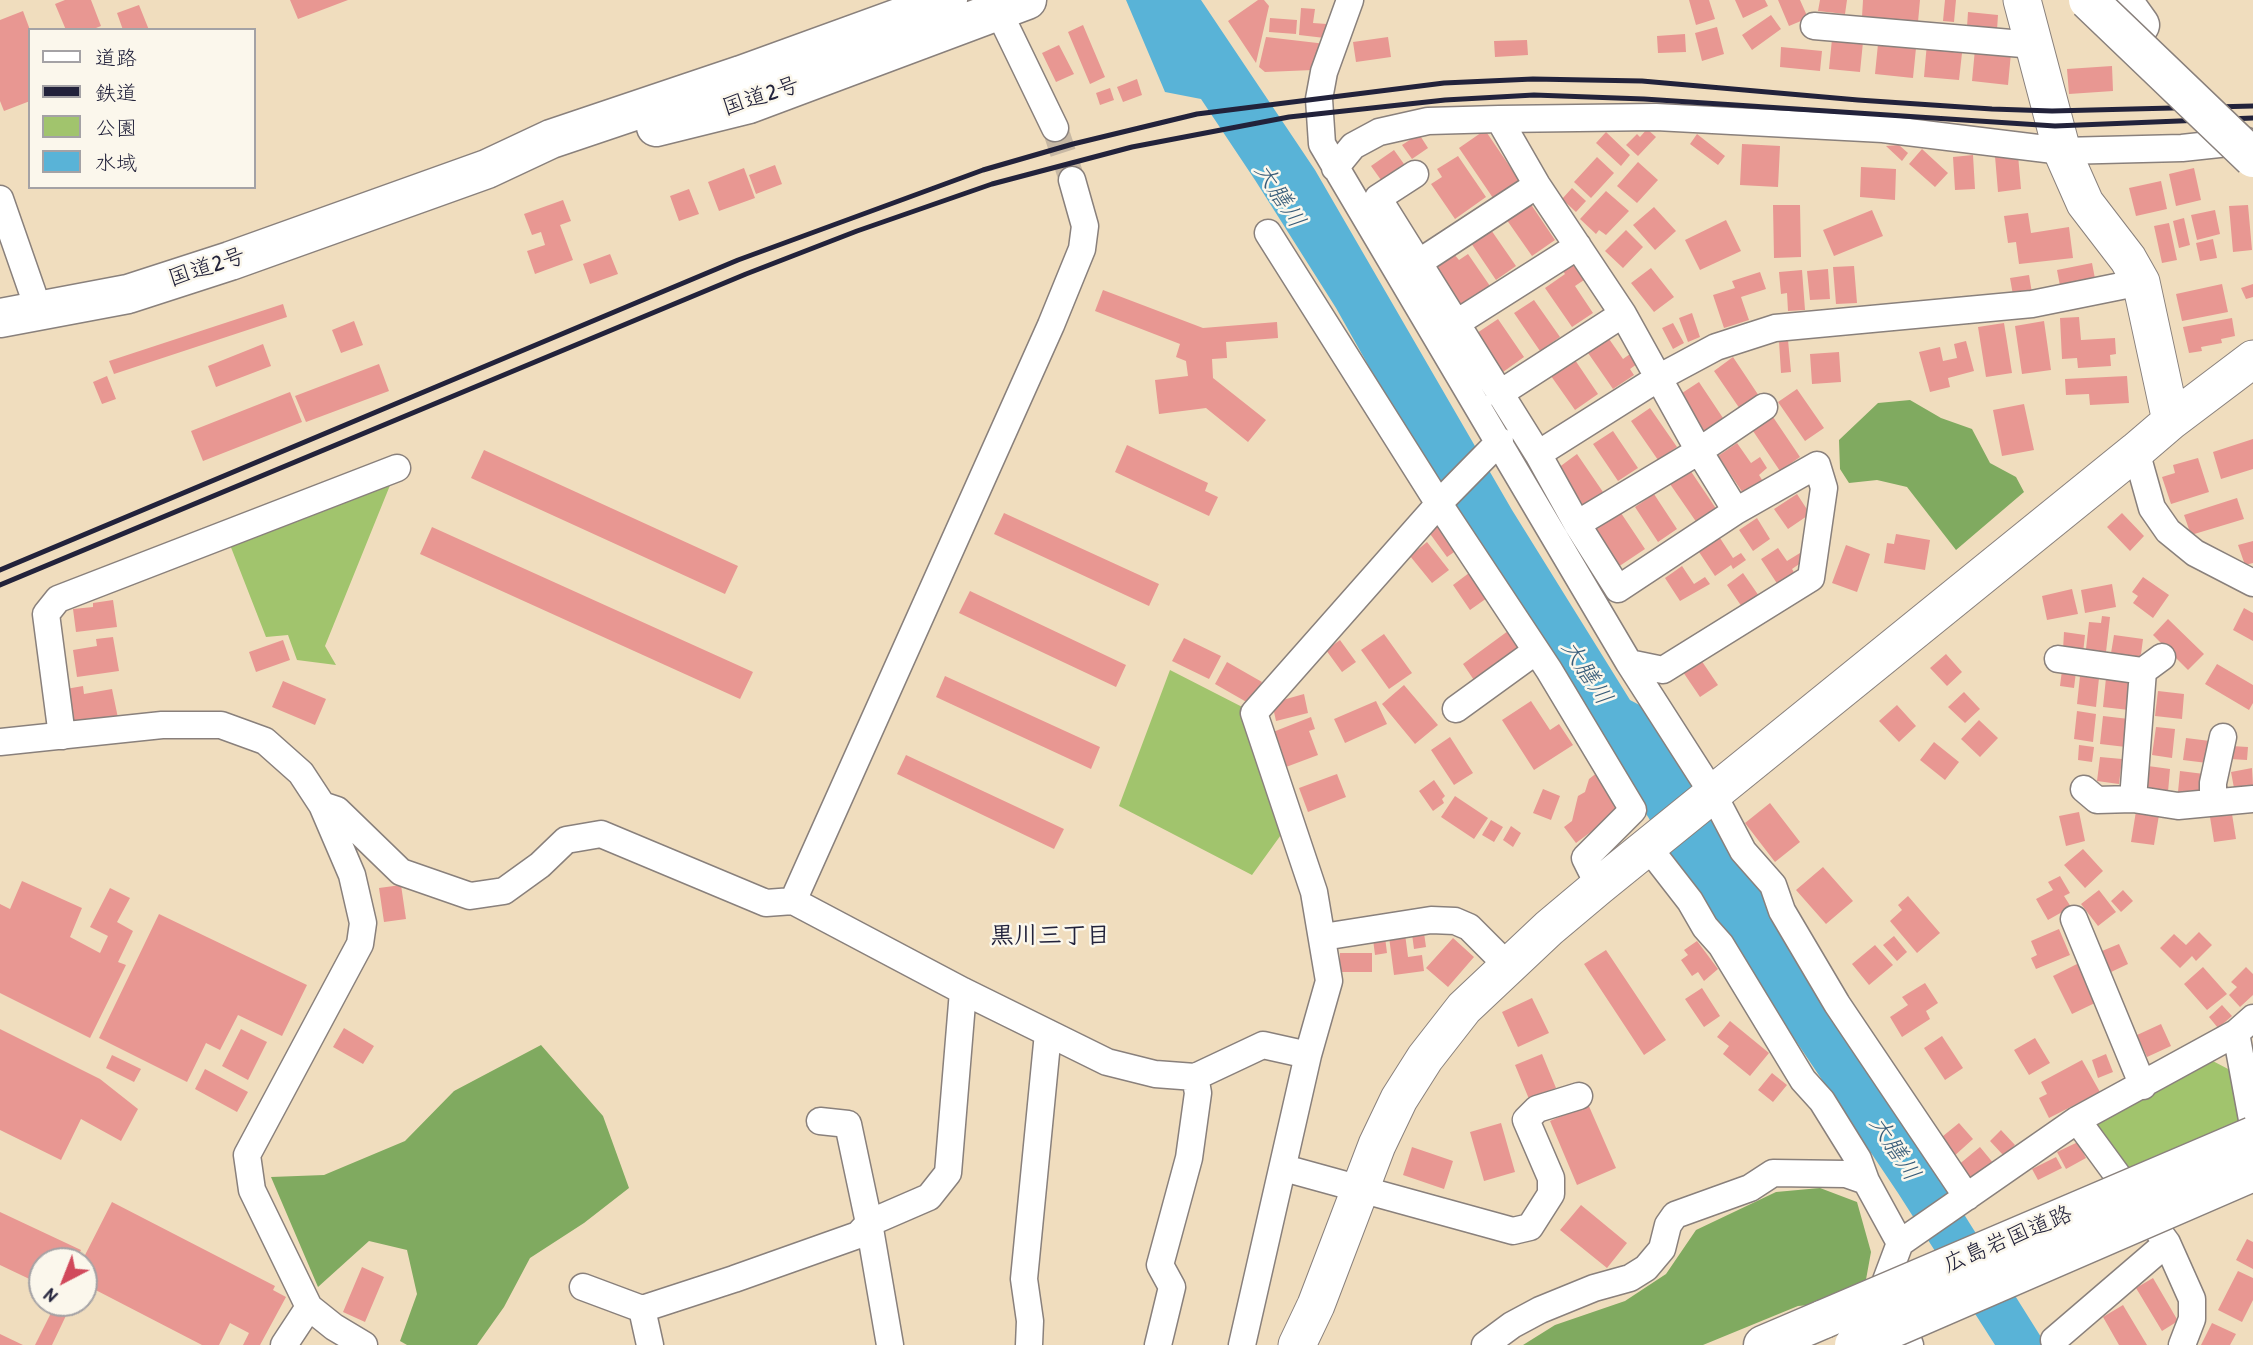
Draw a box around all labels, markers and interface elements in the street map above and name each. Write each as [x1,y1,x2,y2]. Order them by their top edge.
legend [28,28,256,189]
text: 道路 [95,43,137,72]
street label: 国道2号 [719,72,803,122]
text: 鉄道 [95,78,137,107]
text: 公園 [95,113,137,142]
text: 水域 [95,148,137,177]
water label: 大膳川 [1247,158,1311,234]
street label: 国道2号 [165,243,249,293]
water label: 大膳川 [1554,635,1618,711]
district label: 黒川三丁目 [990,923,1110,951]
water label: 大膳川 [1862,1111,1926,1187]
street label: 広島岩国道路 [1939,1200,2077,1280]
north arrow [28,1247,98,1317]
text: N [38,1283,63,1309]

